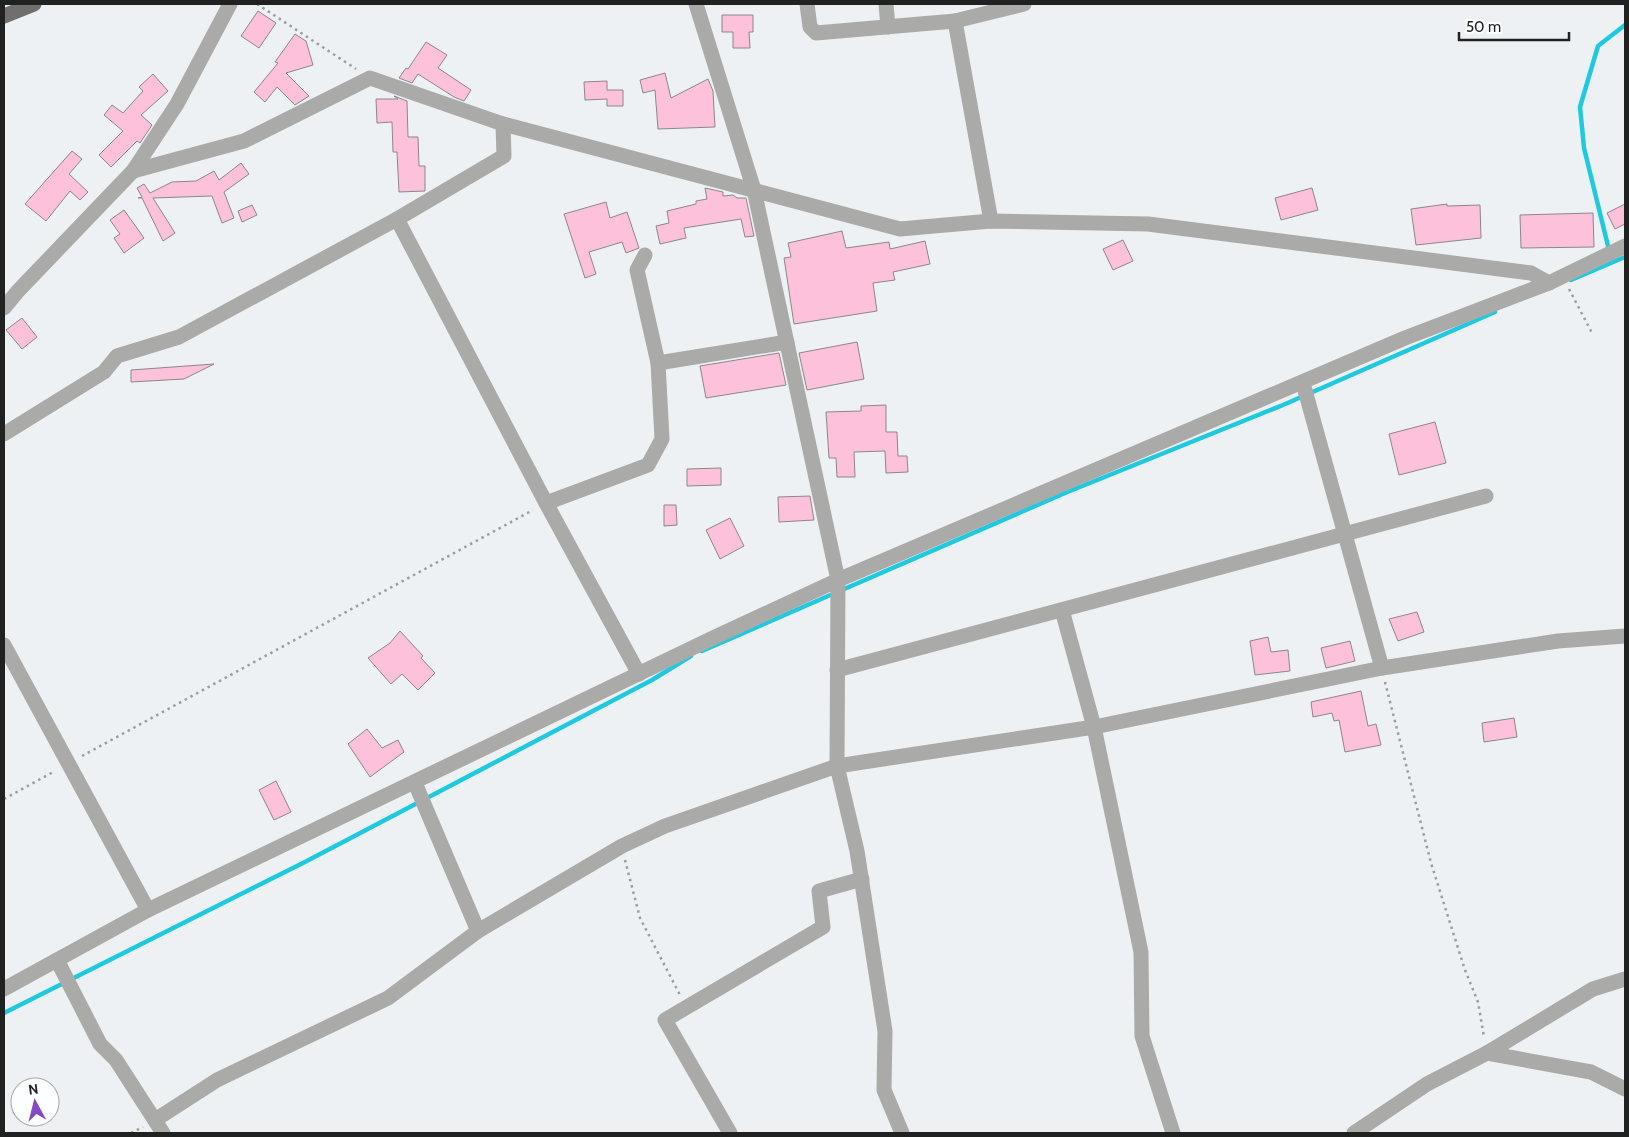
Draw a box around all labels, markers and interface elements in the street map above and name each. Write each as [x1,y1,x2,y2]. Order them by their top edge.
scale bar [1459,10,1569,42]
text: 50 m [1466,18,1501,36]
north arrow [10,1077,60,1127]
text: N [27,1080,39,1099]

